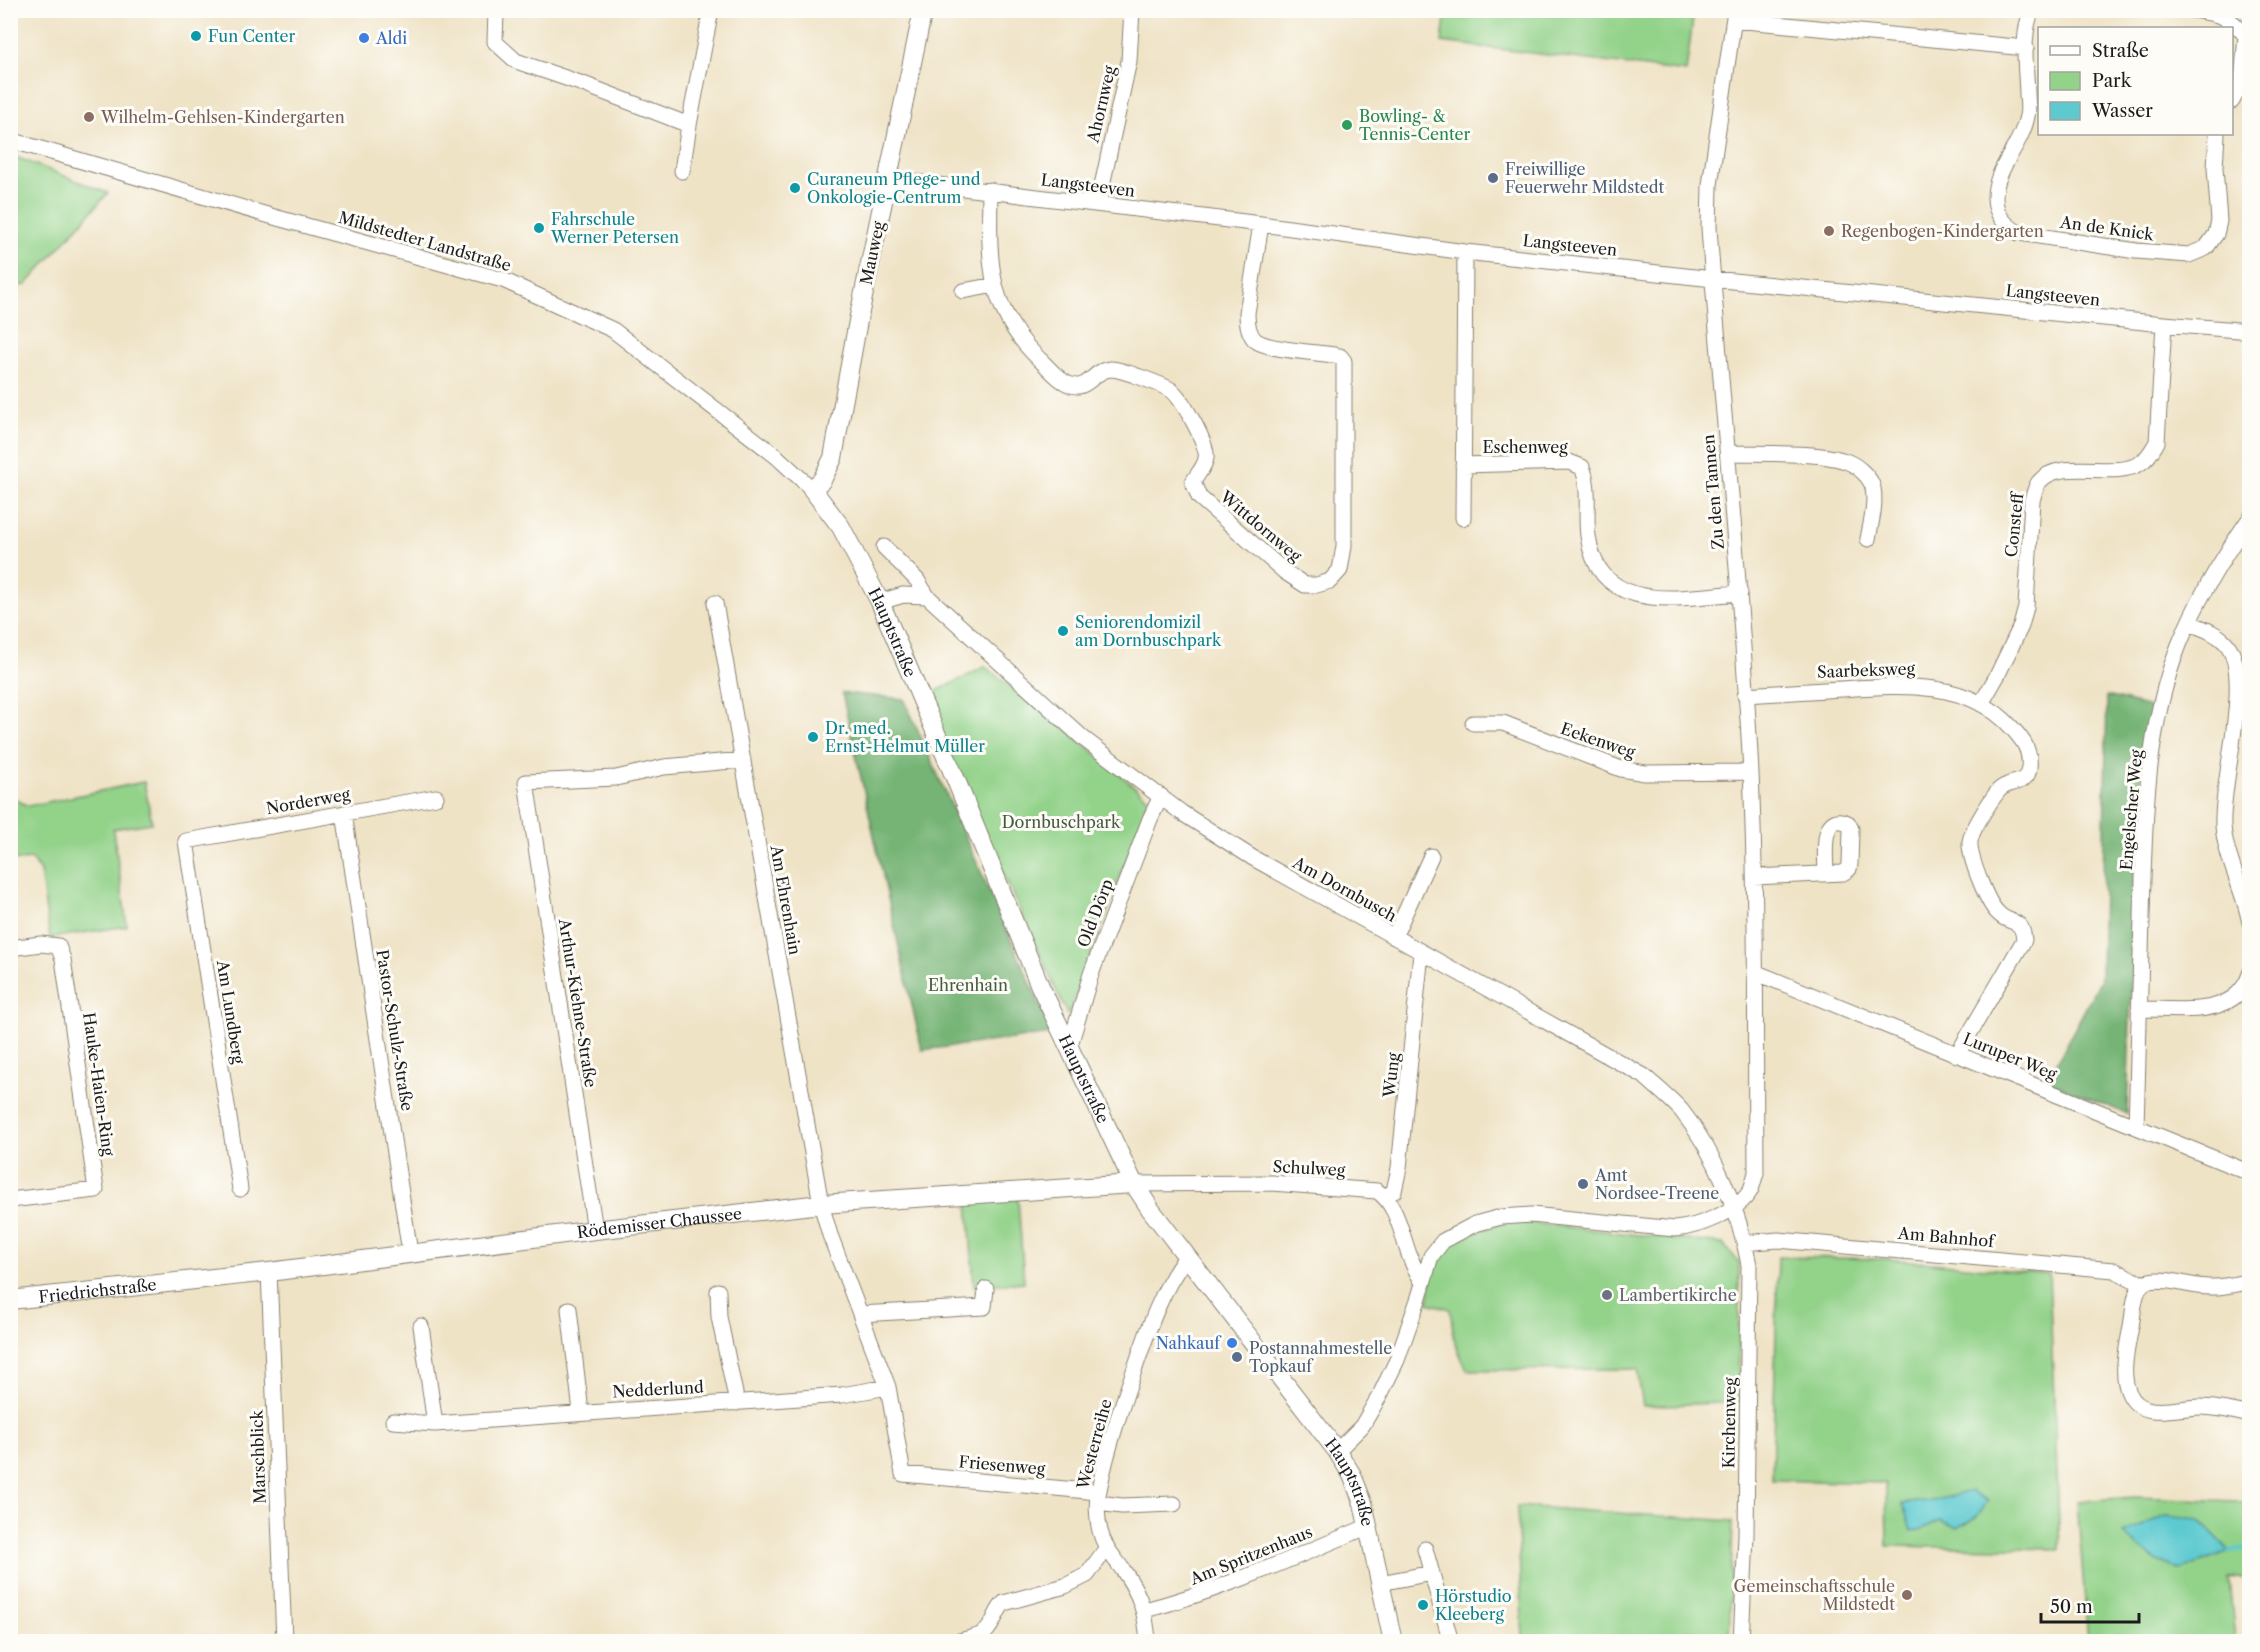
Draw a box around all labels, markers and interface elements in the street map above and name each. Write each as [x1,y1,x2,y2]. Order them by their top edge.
place label: Fun Center [208,26,295,46]
legend [2038,27,2233,135]
place label: Aldi [375,28,407,48]
marker: Fun Center [189,29,203,43]
marker: Aldi [357,31,371,45]
text: Straße [2092,40,2149,62]
street label: Ahornweg [1082,63,1120,145]
text: Park [2092,70,2133,92]
text: Wasser [2091,100,2153,122]
place label: Bowling- & Tennis-Center [1359,106,1471,144]
place label: Wilhelm-Gehlsen-Kindergarten [100,107,345,127]
marker: Wilhelm-Gehlsen-Kindergarten [82,110,96,124]
marker: Bowling- & Tennis-Center [1340,118,1354,132]
place label: Freiwillige Feuerwehr Mildstedt [1505,159,1664,197]
place label: Curaneum Pflege- und Onkologie-Centrum [807,169,981,207]
street label: Langsteeven [1040,169,1136,201]
marker: Freiwillige Feuerwehr Mildstedt [1486,171,1500,185]
marker: Curaneum Pflege- und Onkologie-Centrum [788,181,802,195]
street label: Mildstedter Landstraße [336,207,514,275]
place label: Fahrschule Werner Petersen [550,209,679,247]
street label: An de Knick [2058,211,2156,245]
street label: Mauweg [856,219,889,287]
marker: Fahrschule Werner Petersen [532,221,546,235]
place label: Regenbogen-Kindergarten [1841,221,2044,241]
marker: Regenbogen-Kindergarten [1822,224,1836,238]
street label: Langsteeven [1522,230,1618,260]
street label: Langsteeven [2005,280,2101,310]
street label: Zu den Tannen [1698,434,1728,550]
street label: Eschenweg [1482,437,1568,457]
street label: Wittdornweg [1216,486,1306,566]
street label: Consteff [2001,490,2028,558]
street label: Hauptstraße [864,584,921,680]
place label: Seniorendomizil am Dornbuschpark [1075,612,1222,650]
marker: Seniorendomizil am Dornbuschpark [1056,624,1070,638]
street label: Saarbeksweg [1817,658,1916,682]
place label: Dr. med. Ernst-Helmut Müller [825,718,985,756]
street label: Eekenweg [1558,718,1638,762]
marker: Dr. med. Ernst-Helmut Müller [806,730,820,744]
street label: Engelscher Weg [2116,748,2146,871]
street label: Norderweg [264,784,352,818]
park label: Dornbuschpark [1002,812,1121,832]
street label: Am Ehrenhain [766,843,805,956]
street label: Am Dornbusch [1289,852,1400,926]
street label: Old Dörp [1073,876,1117,950]
street label: Arthur-Kiehne-Straße [555,916,601,1089]
street label: Pastor-Schulz-Straße [372,948,418,1112]
street label: Am Lundberg [213,958,249,1066]
park label: Ehrenhain [928,975,1008,995]
street label: Hauke-Haien-Ring [79,1011,119,1158]
street label: Luruper Weg [1960,1028,2060,1084]
street label: Hauptstraße [1055,1031,1113,1126]
street label: Wung [1379,1051,1403,1099]
street label: Schulweg [1272,1156,1346,1180]
place label: Amt Nordsee-Treene [1594,1165,1719,1203]
marker: Amt Nordsee-Treene [1576,1177,1590,1191]
street label: Rödemisser Chaussee [576,1203,743,1242]
street label: Am Bahnhof [1896,1223,1997,1251]
street label: Friedrichstraße [38,1274,158,1307]
place label: Lambertikirche [1619,1285,1737,1305]
marker: Lambertikirche [1600,1288,1614,1302]
place label: Nahkauf [1156,1333,1222,1353]
marker: Nahkauf [1225,1336,1239,1350]
place label: Postannahmestelle Topkauf [1249,1338,1392,1376]
marker: Postannahmestelle Topkauf [1230,1350,1244,1364]
street label: Nedderlund [612,1377,704,1401]
street label: Kirchenweg [1718,1377,1740,1469]
street label: Westerreihe [1072,1397,1116,1492]
street label: Marschblick [246,1409,270,1504]
street label: Hauptstraße [1321,1434,1378,1528]
street label: Friesenweg [958,1451,1047,1479]
street label: Am Spritzenhaus [1186,1521,1315,1589]
place label: Gemeinschaftsschule Mildstedt [1734,1576,1895,1614]
place label: Hörstudio Kleeberg [1435,1586,1512,1624]
scale bar [2041,1586,2138,1624]
marker: Gemeinschaftsschule Mildstedt [1900,1588,1914,1602]
text: 50 m [2050,1596,2093,1618]
marker: Hörstudio Kleeberg [1416,1598,1430,1612]

